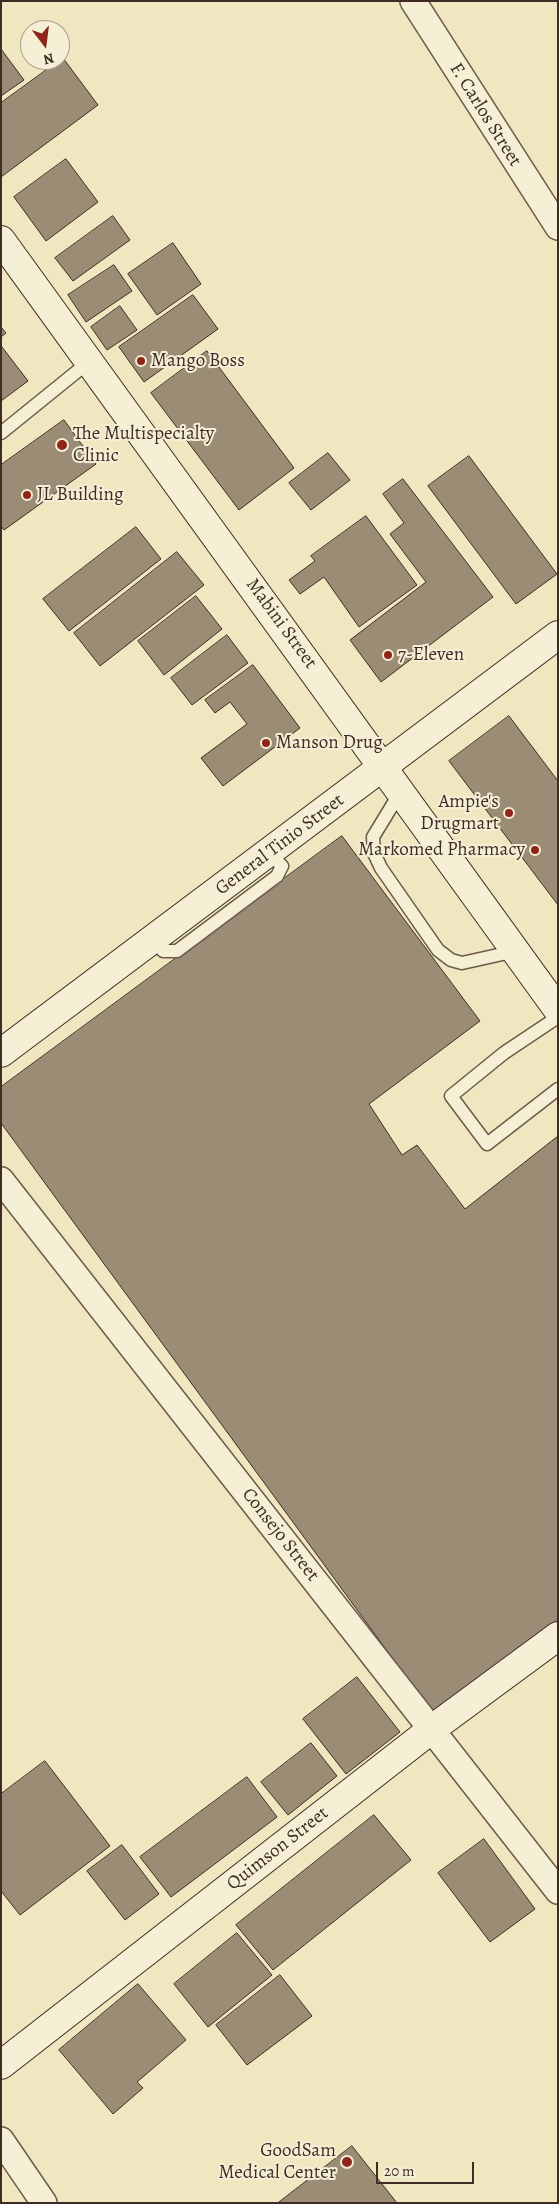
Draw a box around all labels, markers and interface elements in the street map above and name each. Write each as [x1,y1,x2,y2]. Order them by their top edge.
north arrow [20,20,70,70]
text: N [41,49,56,70]
street label: F. Carlos Street [444,59,526,171]
place label: Mango Boss [151,350,245,372]
marker: Mango Boss [135,355,147,367]
place label: The Multispecialty Clinic [73,423,214,467]
marker: The Multispecialty Clinic [55,438,69,452]
place label: JL Building [37,484,123,506]
marker: JL Building [21,489,33,501]
street label: Mabini Street [241,574,321,674]
place label: 7-Eleven [398,644,464,666]
marker: 7-Eleven [382,649,394,661]
place label: Manson Drug [276,732,383,754]
marker: Manson Drug [260,737,272,749]
street label: General Tinio Street [211,789,349,901]
place label: Ampie's Drugmart [420,791,499,835]
marker: Ampie's Drugmart [503,807,515,819]
place label: Markomed Pharmacy [358,839,525,861]
marker: Markomed Pharmacy [529,844,541,856]
street label: Consejo Street [236,1484,324,1586]
street label: Quimson Street [223,1802,333,1896]
place label: GoodSam Medical Center [219,2140,336,2184]
scale bar [379,2152,476,2184]
marker: GoodSam Medical Center [340,2155,354,2169]
text: 20 m [384,2161,415,2181]

